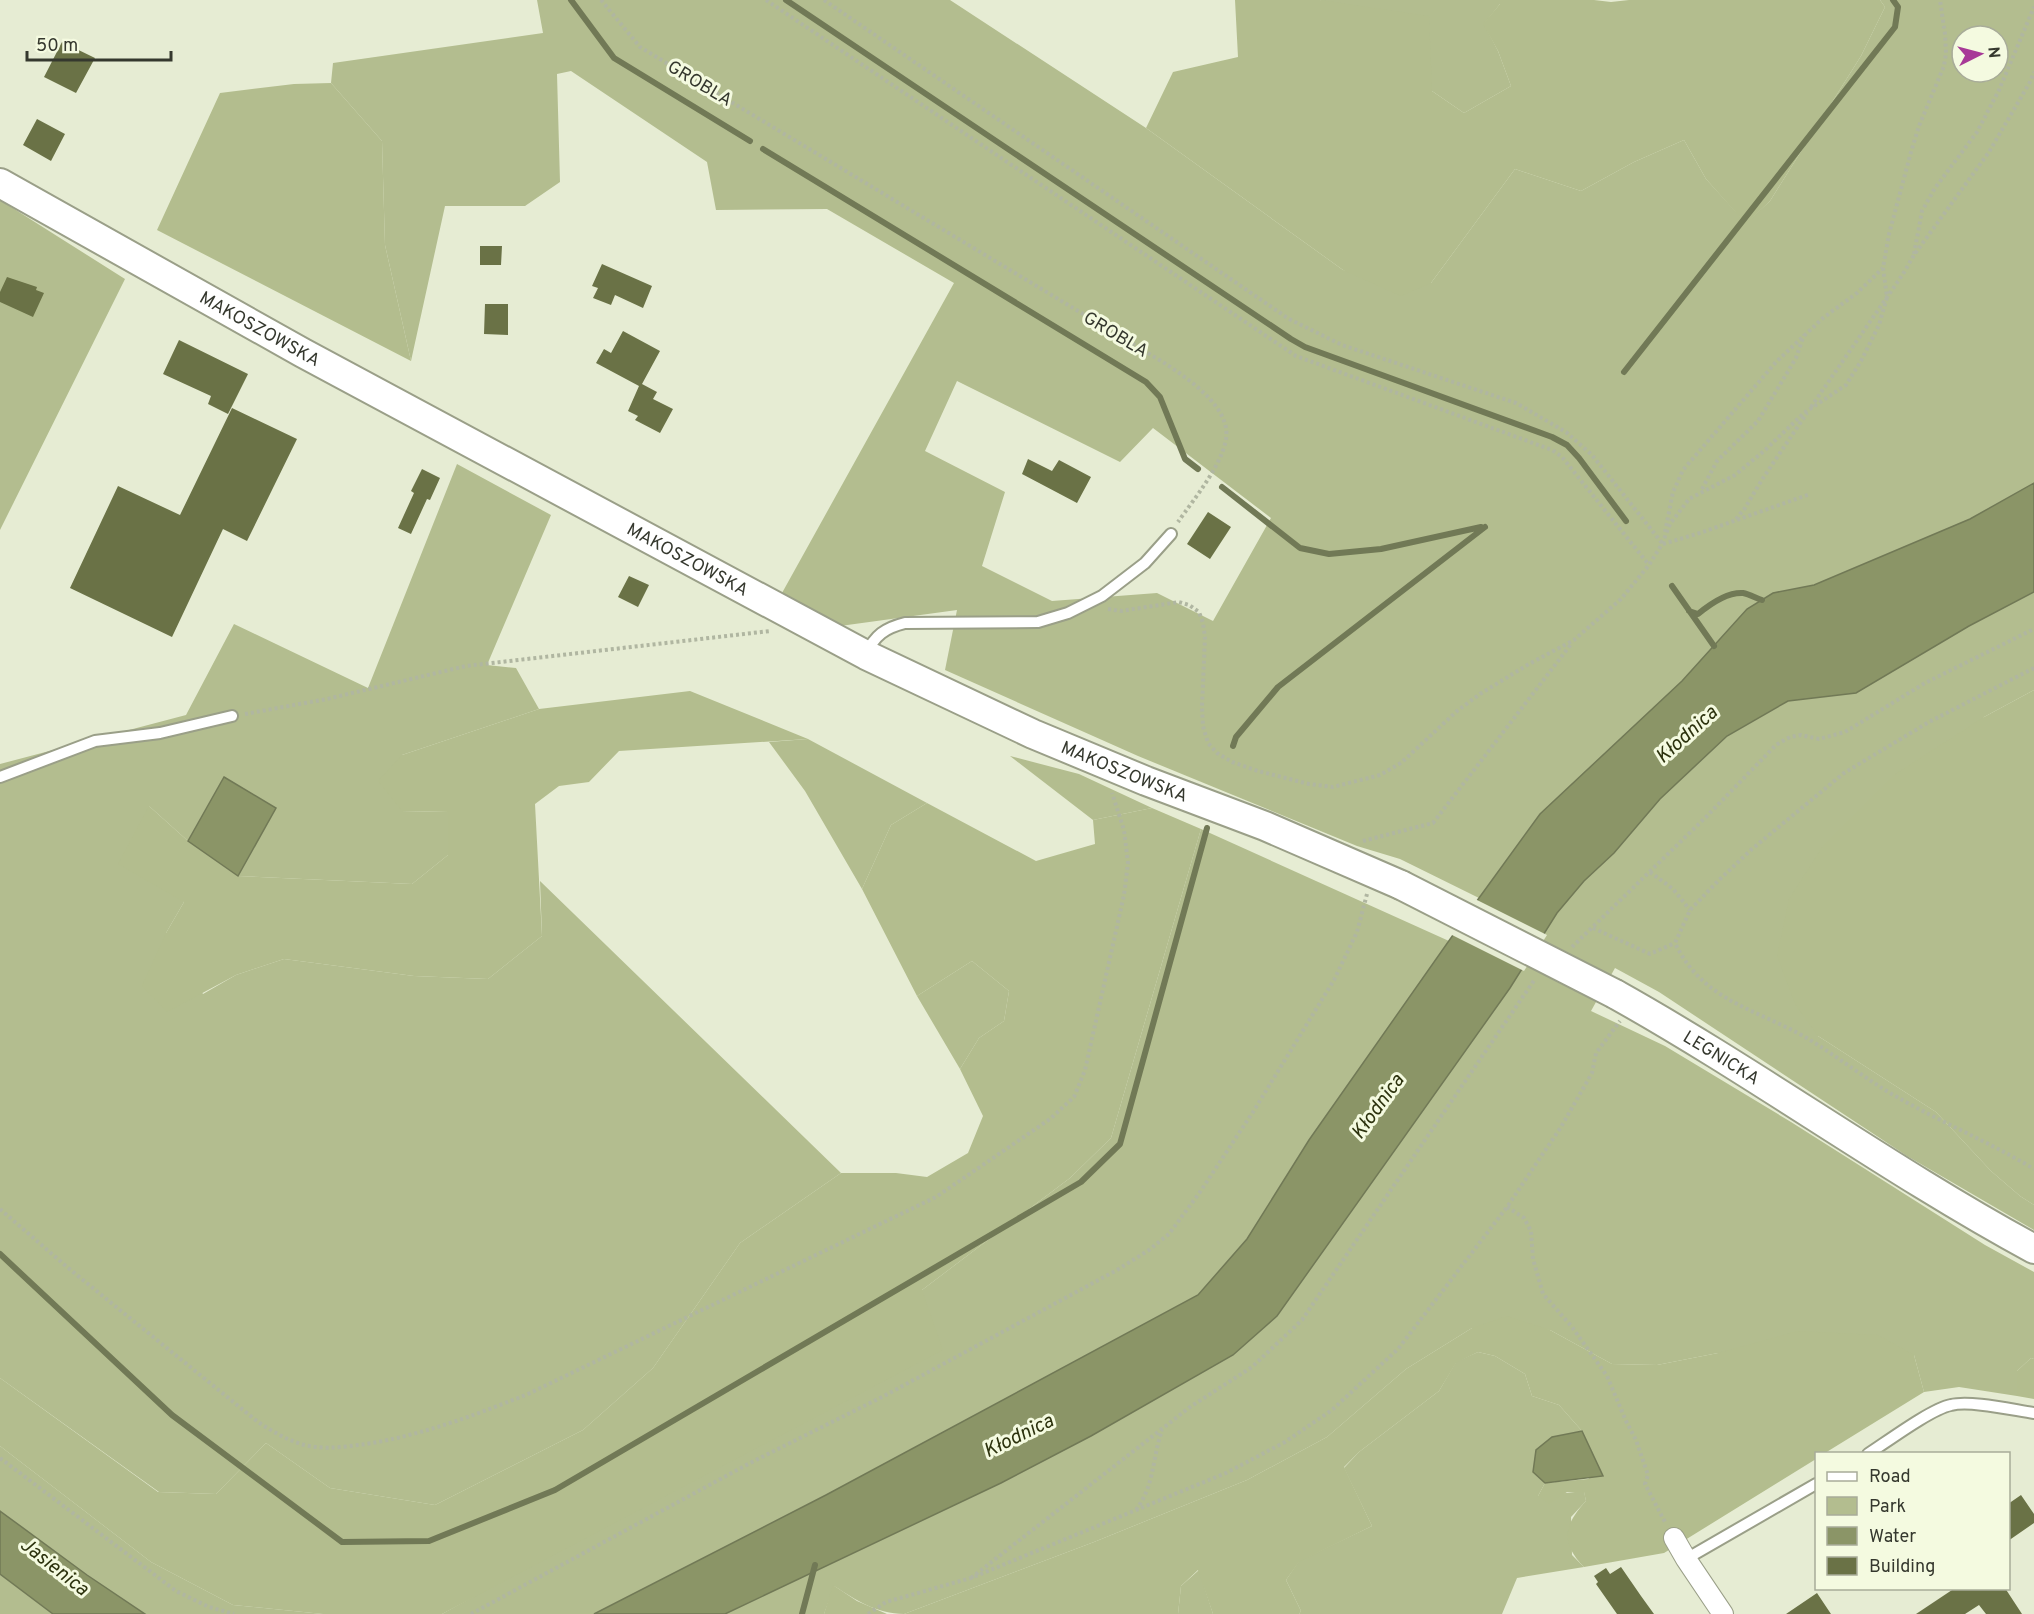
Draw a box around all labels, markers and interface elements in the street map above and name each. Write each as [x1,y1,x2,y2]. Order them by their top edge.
scale bar [27,24,171,62]
north arrow [1950,24,2010,84]
text: 50 m [36,35,78,58]
text: N [1982,46,2003,59]
street label: GROBLA [663,56,736,113]
street label: MAKOSZOWSKA [195,287,324,373]
street label: GROBLA [1079,307,1152,364]
street label: MAKOSZOWSKA [622,519,752,603]
water label: Kłodnica [1651,700,1724,770]
street label: MAKOSZOWSKA [1057,737,1191,809]
street label: LEGNICKA [1678,1026,1763,1091]
water label: Kłodnica [1346,1069,1412,1145]
water label: Kłodnica [980,1408,1059,1465]
legend [1815,1452,2010,1590]
text: Road [1869,1466,1911,1489]
text: Park [1869,1496,1906,1519]
text: Water [1869,1526,1916,1549]
water label: Jasienica [14,1533,94,1603]
text: Building [1869,1556,1935,1579]

